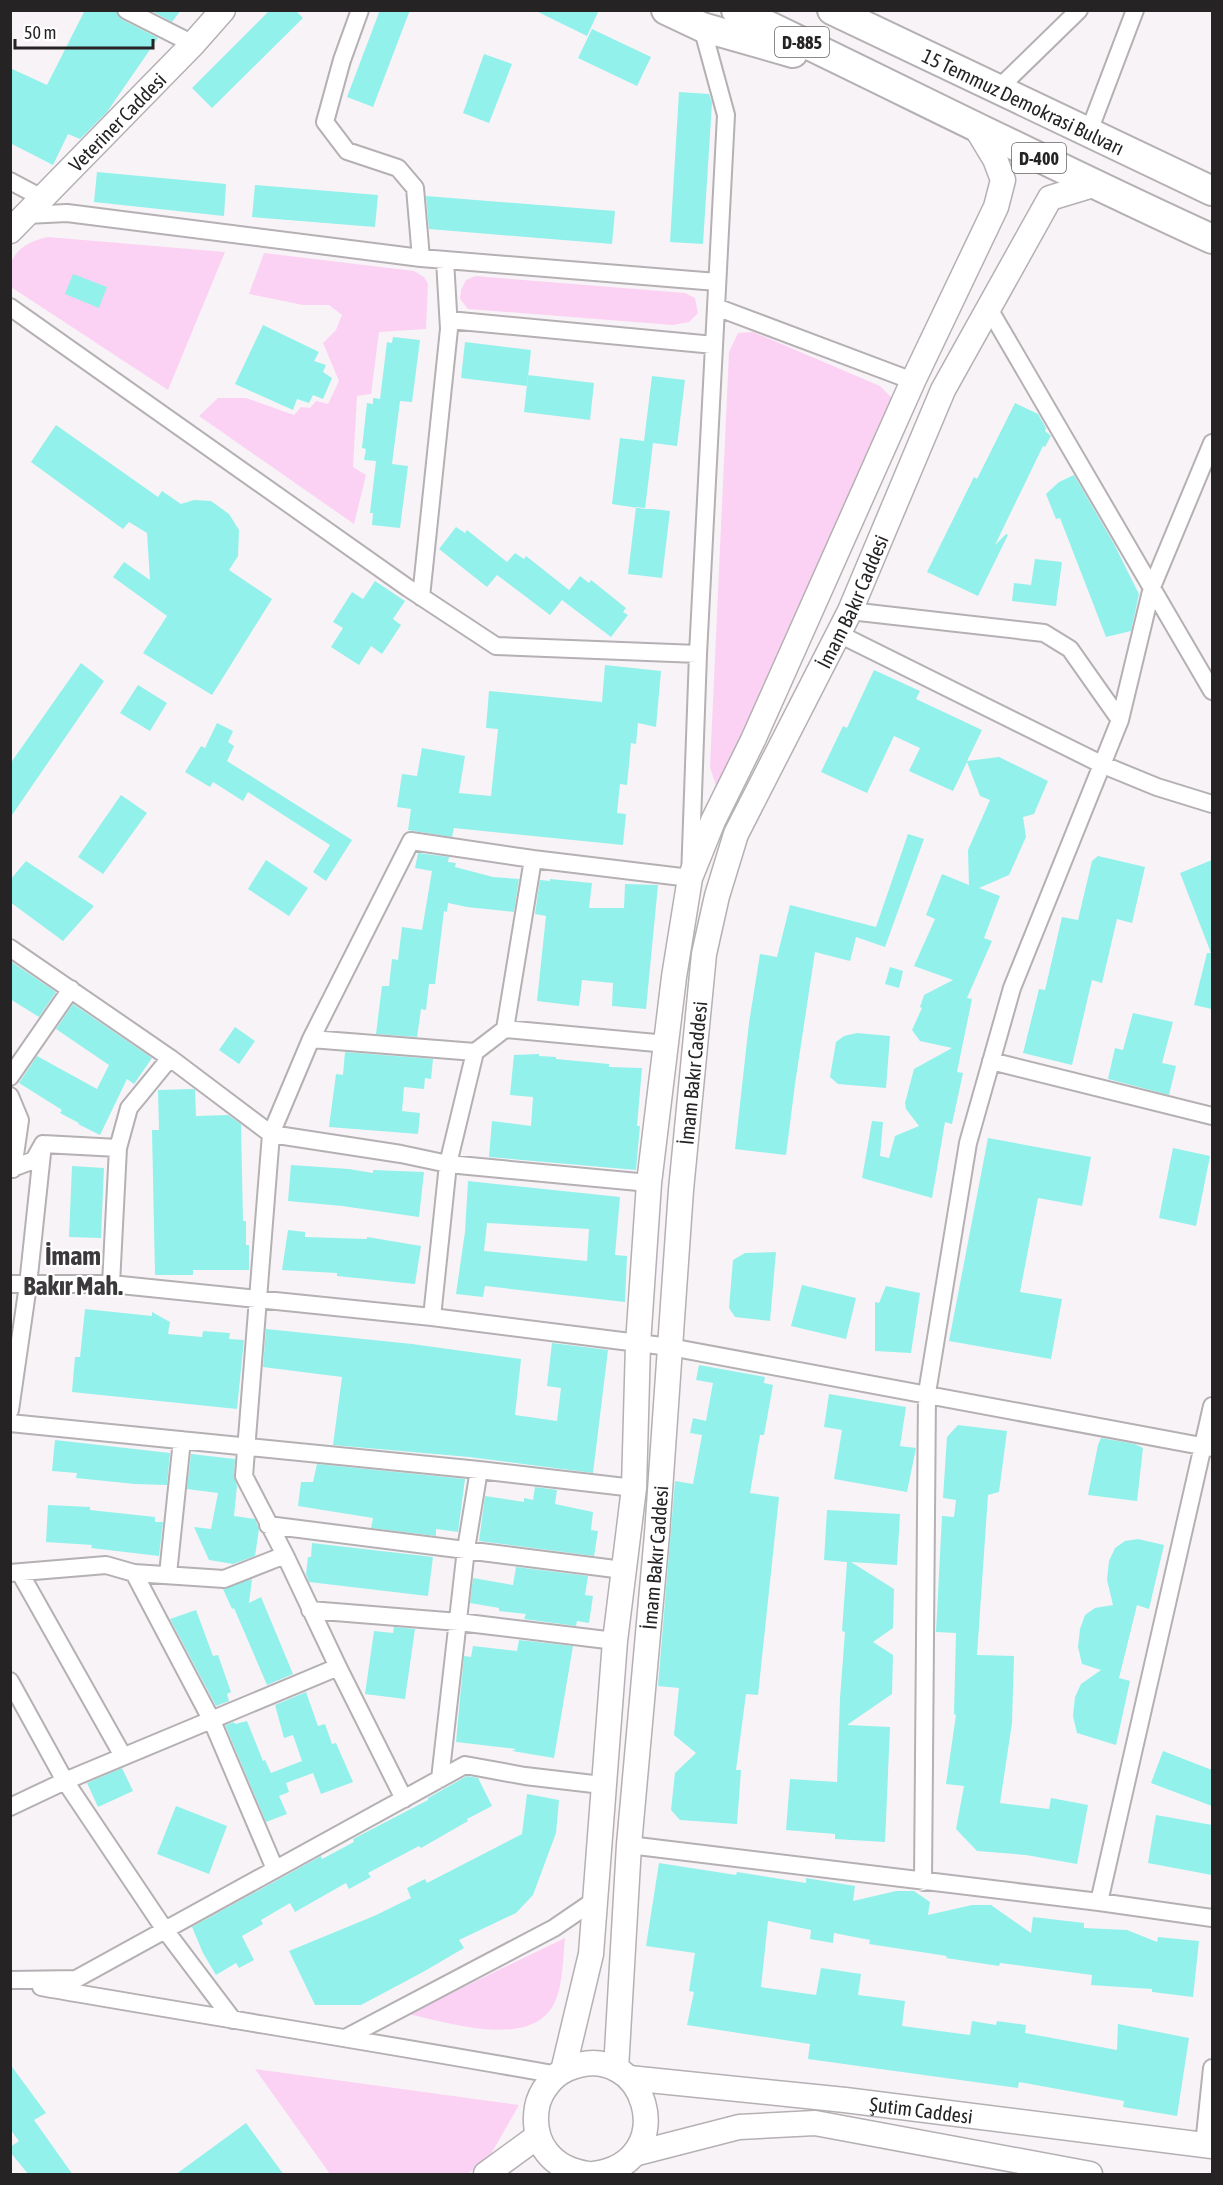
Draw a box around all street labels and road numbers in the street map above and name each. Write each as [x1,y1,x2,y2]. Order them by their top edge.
road number: D-885 [775,27,829,57]
street label: 15 Temmuz Demokrasi Bulvarı [919,43,1128,159]
street label: Veteriner Caddesi [64,68,170,176]
road number: D-400 [1012,143,1066,173]
street label: İmam Bakır Caddesi [811,531,892,672]
street label: İmam Bakır Caddesi [674,1000,711,1146]
street label: İmam Bakır Caddesi [637,1485,672,1630]
street label: Şutim Caddesi [868,2092,974,2127]

